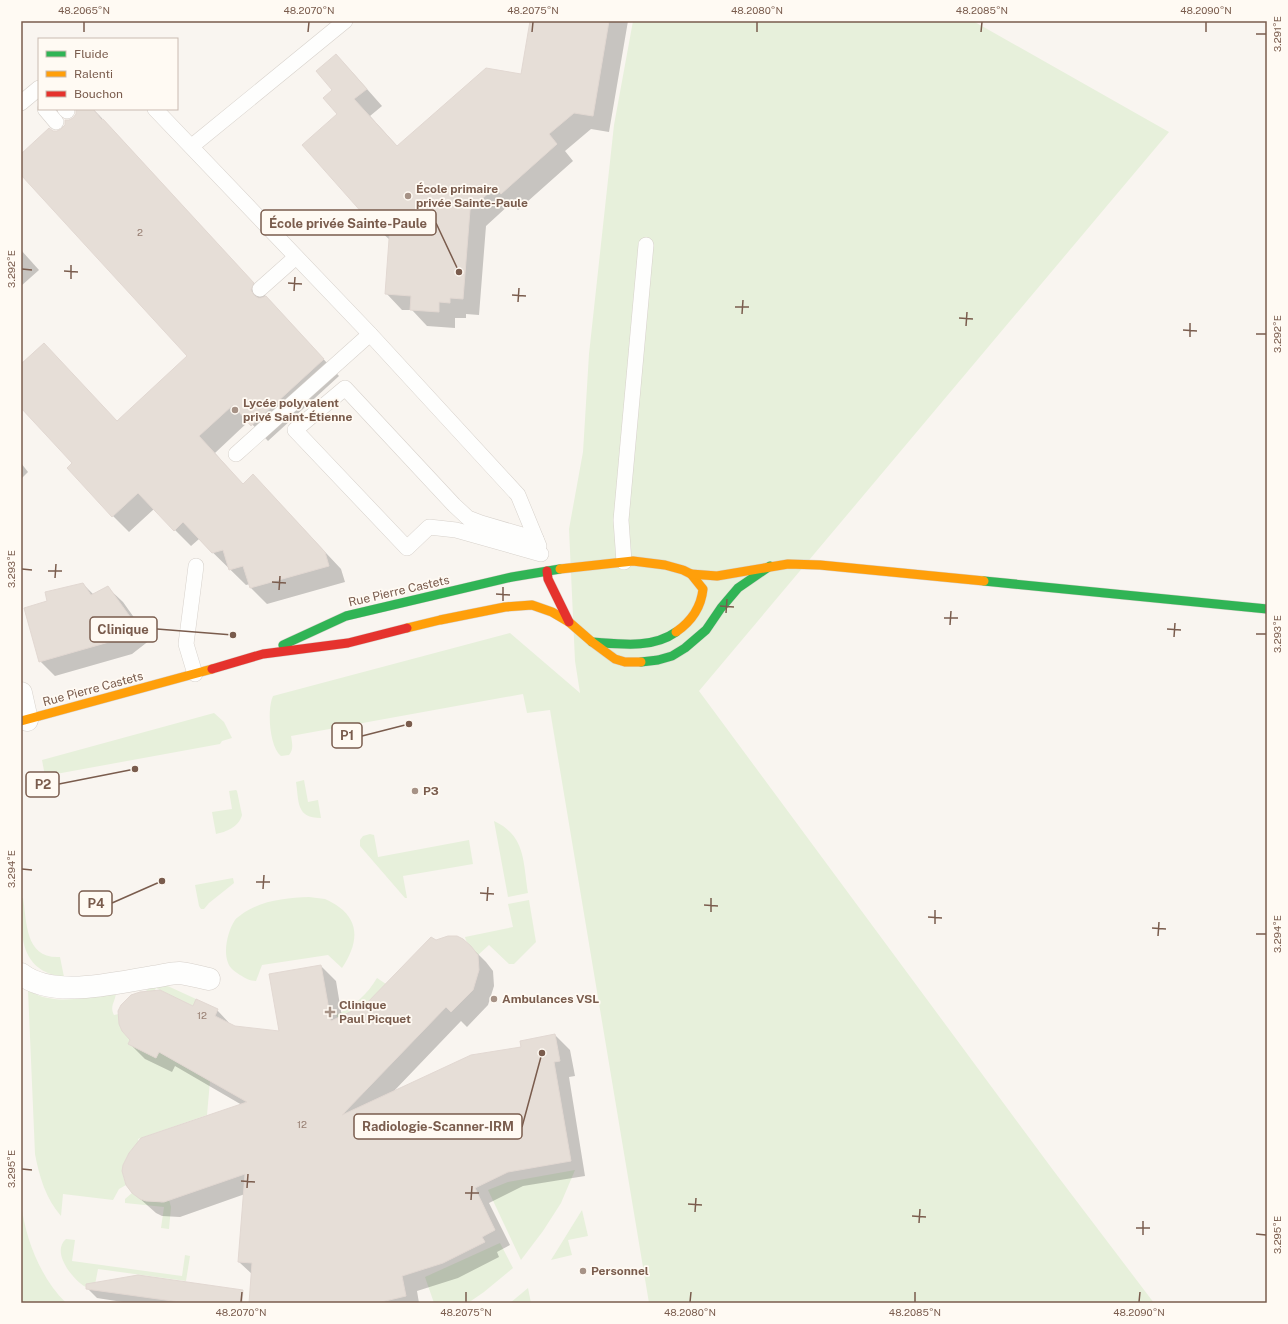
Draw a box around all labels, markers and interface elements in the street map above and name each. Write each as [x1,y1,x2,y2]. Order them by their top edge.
text: 48.2065°N [58,4,110,16]
text: 48.2070°N [283,4,335,16]
text: 48.2075°N [507,4,559,16]
text: 48.2080°N [731,4,783,16]
text: 48.2085°N [956,4,1008,16]
text: 48.2090°N [1180,4,1232,16]
text: 3.291°E [1271,16,1283,52]
legend [38,38,178,110]
text: Fluide [74,47,109,61]
text: Ralenti [74,67,113,81]
text: Bouchon [74,87,123,101]
place label: École primaire privée Sainte-Paule [416,182,528,210]
marker: École primaire privée Sainte-Paule [403,191,413,201]
callout: École privée Sainte-Paule [261,210,436,235]
text: École privée Sainte-Paule [269,215,427,231]
house number: 2 [137,226,143,238]
text: 3.292°E [5,250,17,288]
text: 3.292°E [1271,315,1283,353]
place label: Lycée polyvalent privé Saint-Étienne [243,396,352,424]
marker: Lycée polyvalent privé Saint-Étienne [230,405,240,415]
text: 3.293°E [5,550,17,588]
street label: Rue Pierre Castets [347,573,451,609]
text: 3.293°E [1271,615,1283,653]
callout: Clinique [90,617,157,642]
text: Clinique [97,622,149,637]
street label: Rue Pierre Castets [41,669,145,709]
callout: P1 [332,723,362,748]
text: P1 [340,728,354,743]
callout: P2 [26,772,59,797]
text: P2 [35,777,51,792]
place label: P3 [423,784,439,798]
marker: P3 [410,786,420,796]
text: 3.294°E [5,850,17,888]
callout: P4 [79,891,112,916]
text: P4 [87,896,105,911]
text: 3.294°E [1271,915,1283,953]
place label: Ambulances VSL [502,992,599,1006]
marker: Ambulances VSL [489,994,499,1004]
place label: Clinique Paul Picquet [339,998,411,1026]
marker: Clinique Paul Picquet [324,1006,336,1018]
house number: 12 [197,1009,207,1021]
callout: Radiologie-Scanner-IRM [354,1114,522,1139]
house number: 12 [297,1118,307,1130]
text: Radiologie-Scanner-IRM [362,1119,514,1134]
text: 3.295°E [5,1150,17,1188]
text: 3.295°E [1271,1216,1283,1254]
place label: Personnel [591,1264,649,1278]
marker: Personnel [578,1266,588,1276]
text: 48.2070°N [215,1306,267,1318]
text: 48.2075°N [440,1306,492,1318]
text: 48.2080°N [664,1306,716,1318]
text: 48.2085°N [889,1306,941,1318]
text: 48.2090°N [1113,1306,1165,1318]

